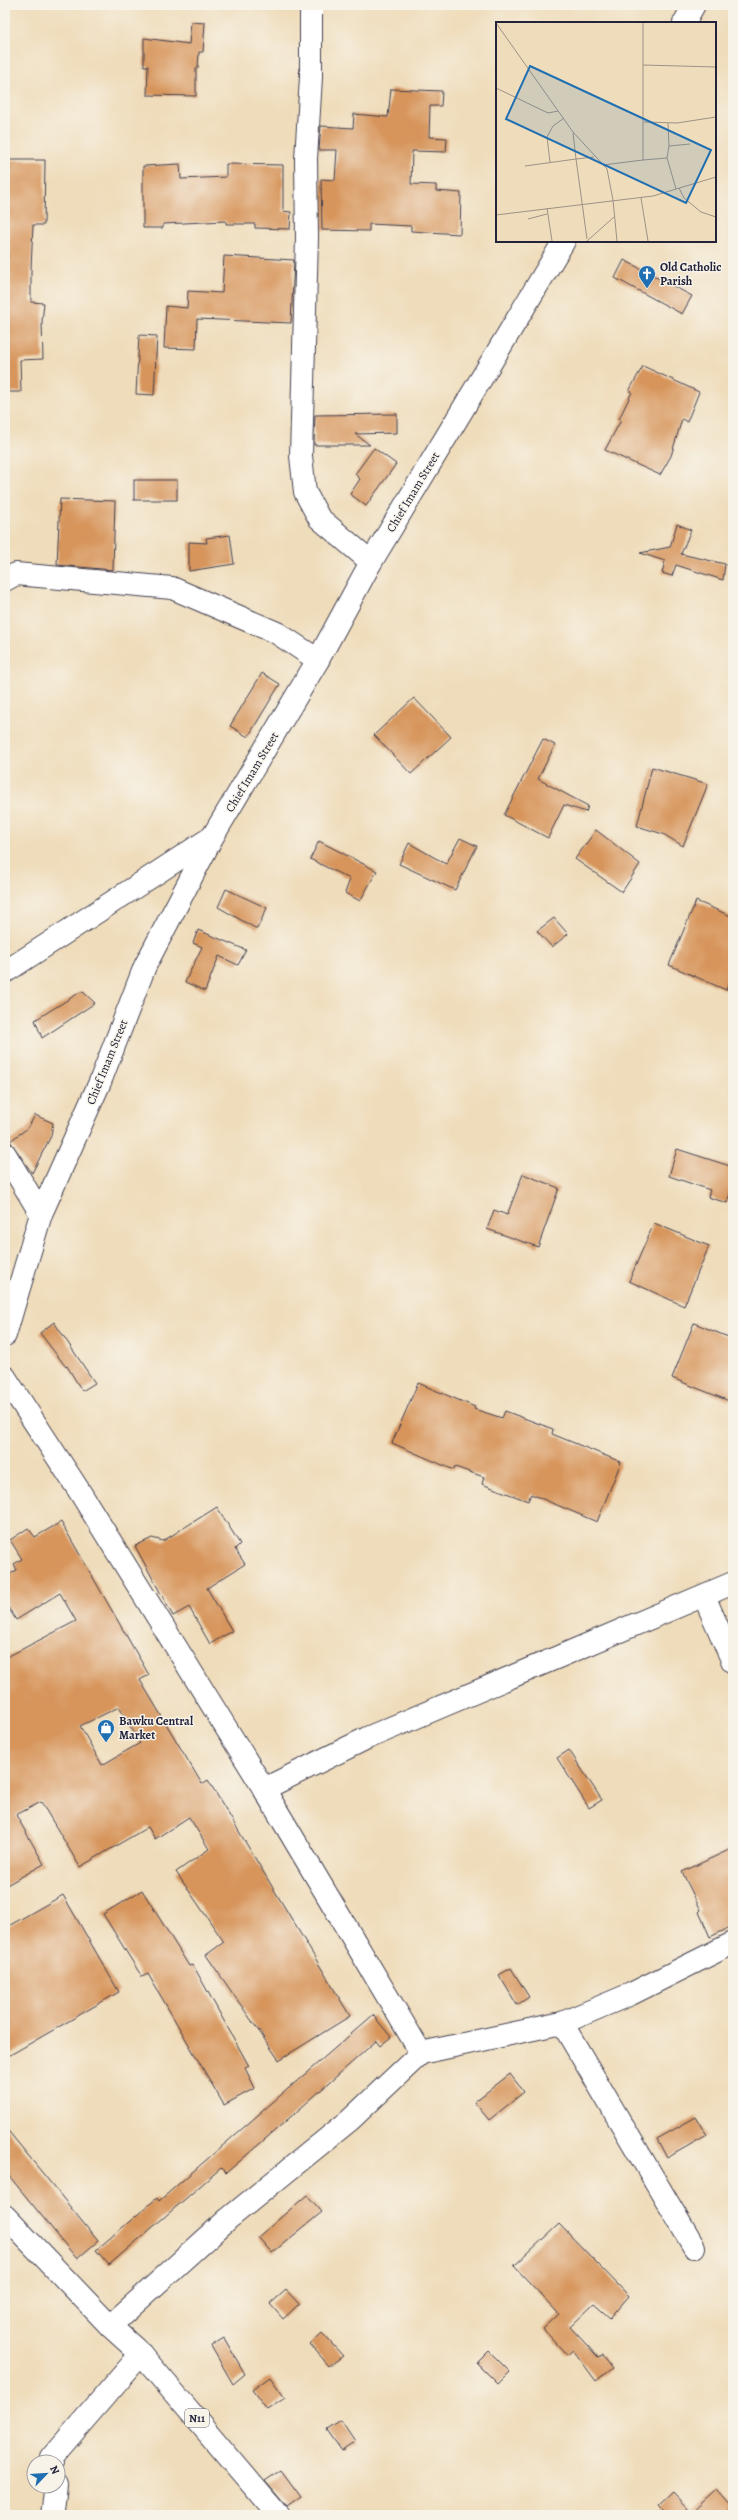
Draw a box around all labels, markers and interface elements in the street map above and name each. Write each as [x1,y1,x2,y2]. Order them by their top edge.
inset map [496,22,716,242]
place label: Old Catholic Parish [660,259,722,289]
church icon: Old Catholic Parish [637,264,657,289]
street label: Chief Imam Street [383,449,443,535]
street label: Chief Imam Street [222,729,282,815]
street label: Chief Imam Street [83,1017,131,1107]
place label: Bawku Central Market [119,1713,194,1743]
shop icon: Bawku Central Market [96,1718,116,1743]
road number: N11 [185,2409,209,2427]
north arrow [26,2454,66,2494]
text: N [46,2463,63,2477]

